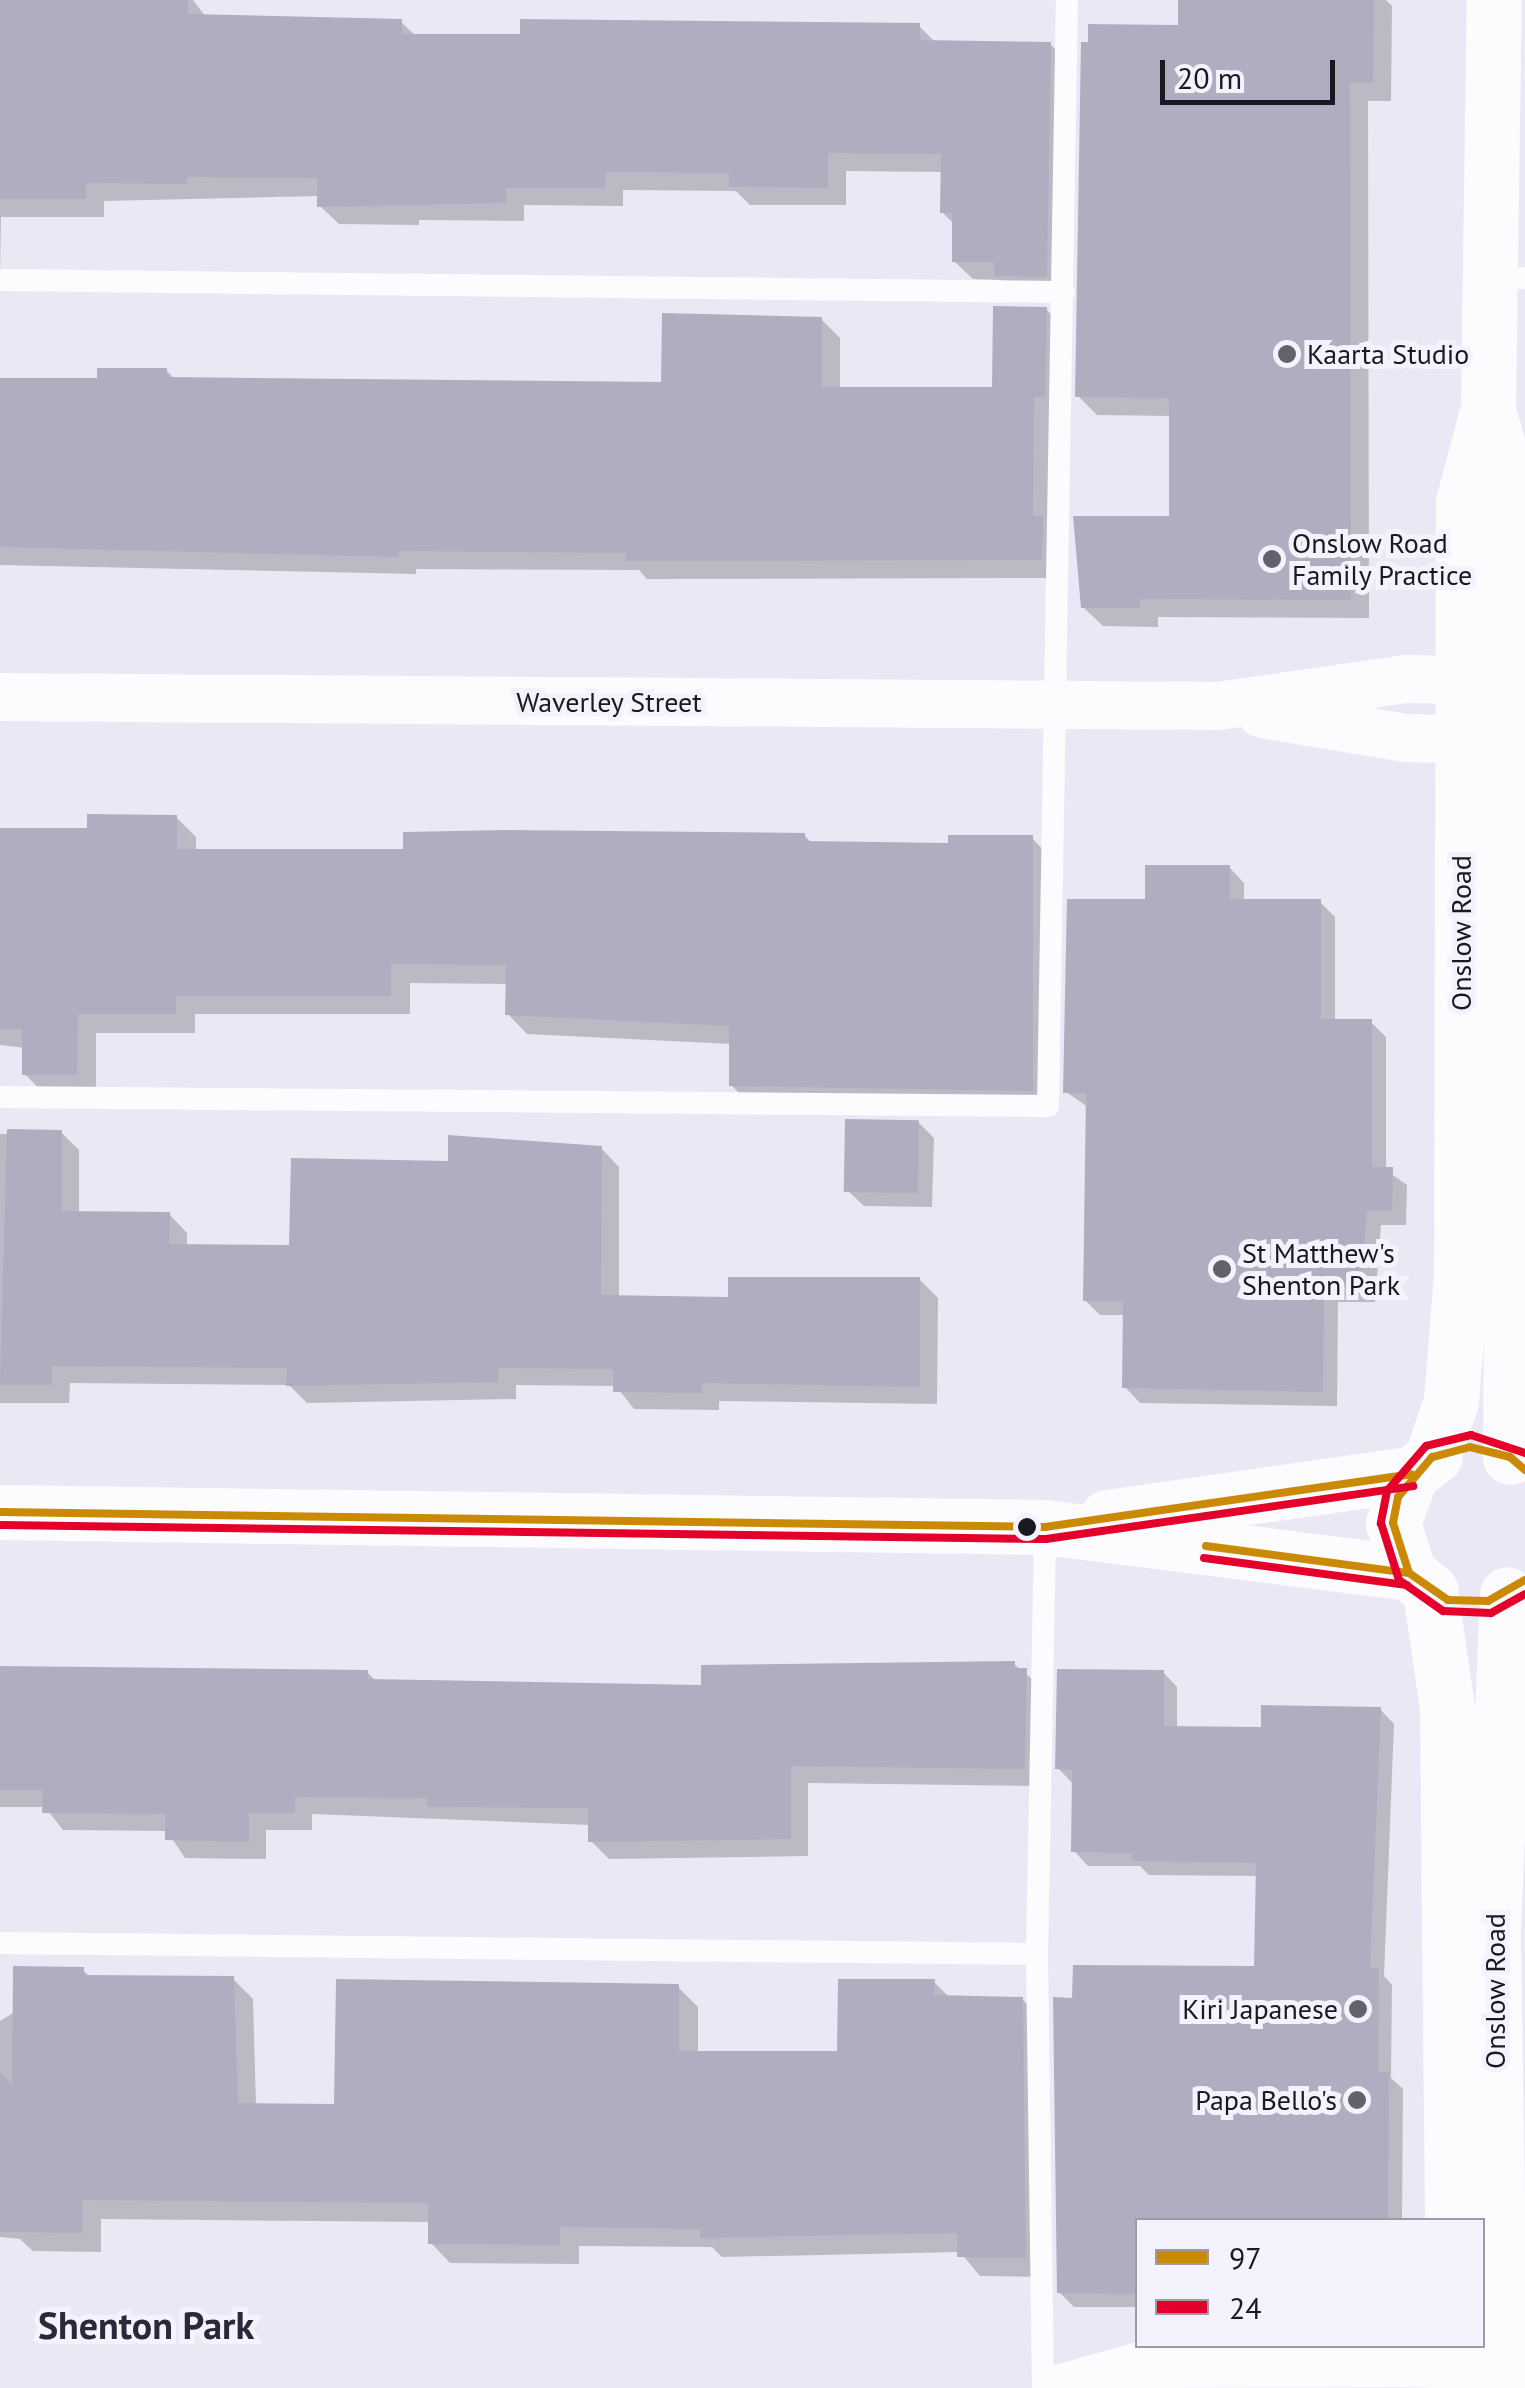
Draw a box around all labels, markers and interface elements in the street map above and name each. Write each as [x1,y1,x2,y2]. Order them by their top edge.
scale bar [1165,40,1340,102]
text: 20 m [1177,58,1242,97]
place label: Kaarta Studio [1307,337,1469,371]
marker: Kaarta Studio [1276,343,1298,365]
place label: Onslow Road Family Practice [1292,526,1473,592]
marker: Onslow Road Family Practice [1261,548,1283,570]
street label: Waverley Street [516,685,702,719]
street label: Onslow Road [1444,855,1478,1011]
place label: St Matthew's Shenton Park [1242,1236,1400,1302]
marker: St Matthew's Shenton Park [1211,1258,1233,1280]
unlabelled marker [1017,1517,1037,1537]
street label: Onslow Road [1478,1913,1512,2069]
place label: Kiri Japanese [1182,1992,1338,2026]
marker: Kiri Japanese [1347,1998,1369,2020]
place label: Papa Bello's [1195,2083,1337,2117]
marker: Papa Bello's [1346,2089,1368,2111]
legend [1135,2218,1485,2348]
text: 97 [1229,2238,1262,2277]
text: 24 [1229,2288,1262,2327]
district label: Shenton Park [38,2302,254,2348]

